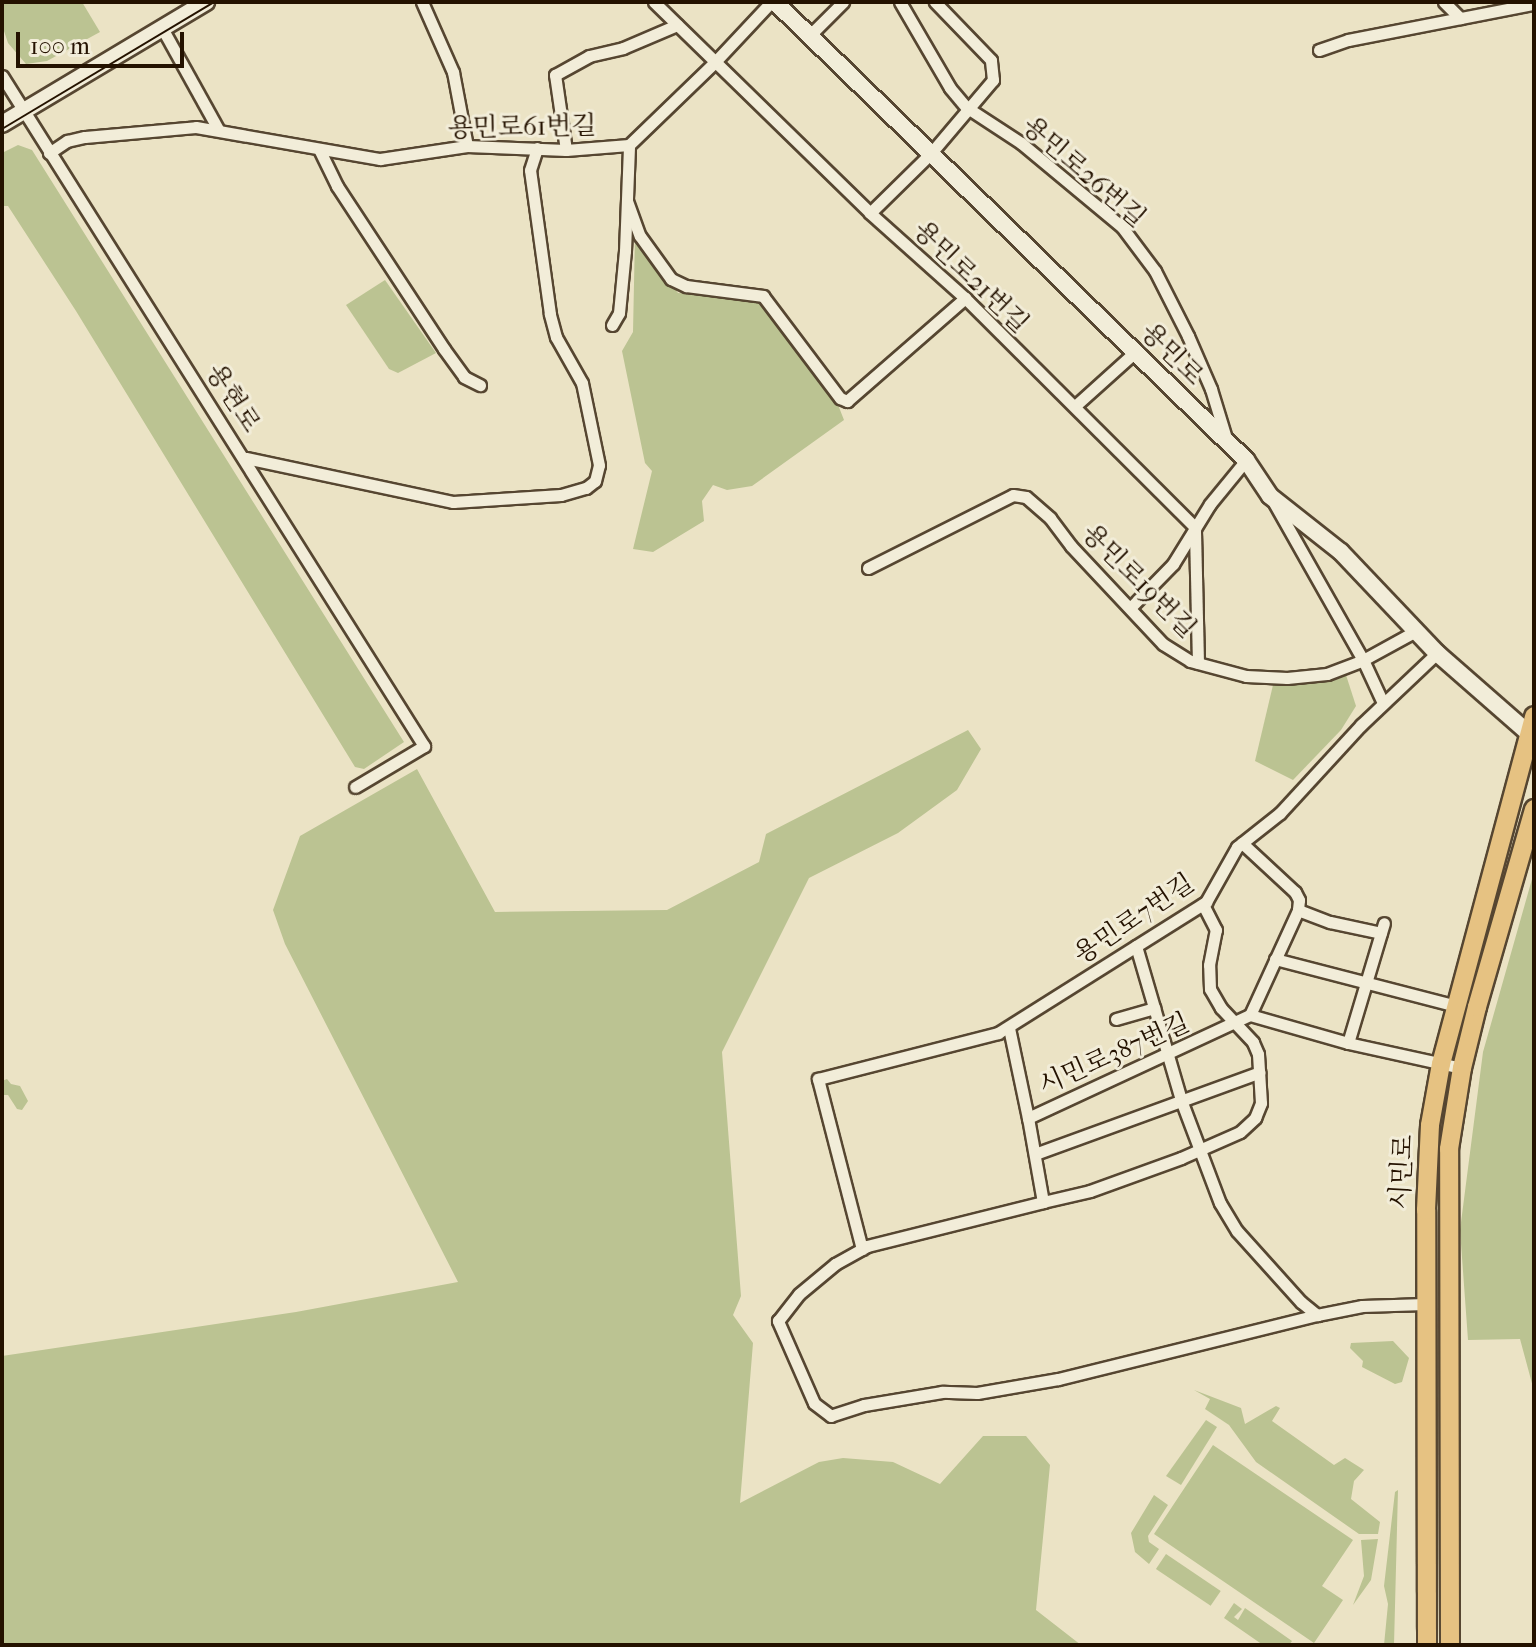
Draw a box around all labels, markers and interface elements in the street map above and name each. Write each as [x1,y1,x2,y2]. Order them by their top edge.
scale bar [20,16,188,66]
text: 100 m [30,32,90,60]
street label: 용민로61번길 [447,110,597,144]
street label: 용민로26번길 [1016,110,1152,234]
street label: 용민로21번길 [907,214,1035,340]
street label: 용민로 [1134,316,1210,392]
street label: 용현로 [199,358,267,438]
street label: 용민로19번길 [1075,517,1203,645]
street label: 용민로7번길 [1068,867,1200,971]
street label: 시민로387번길 [1034,1007,1194,1101]
street label: 시민로 [1384,1134,1420,1210]

